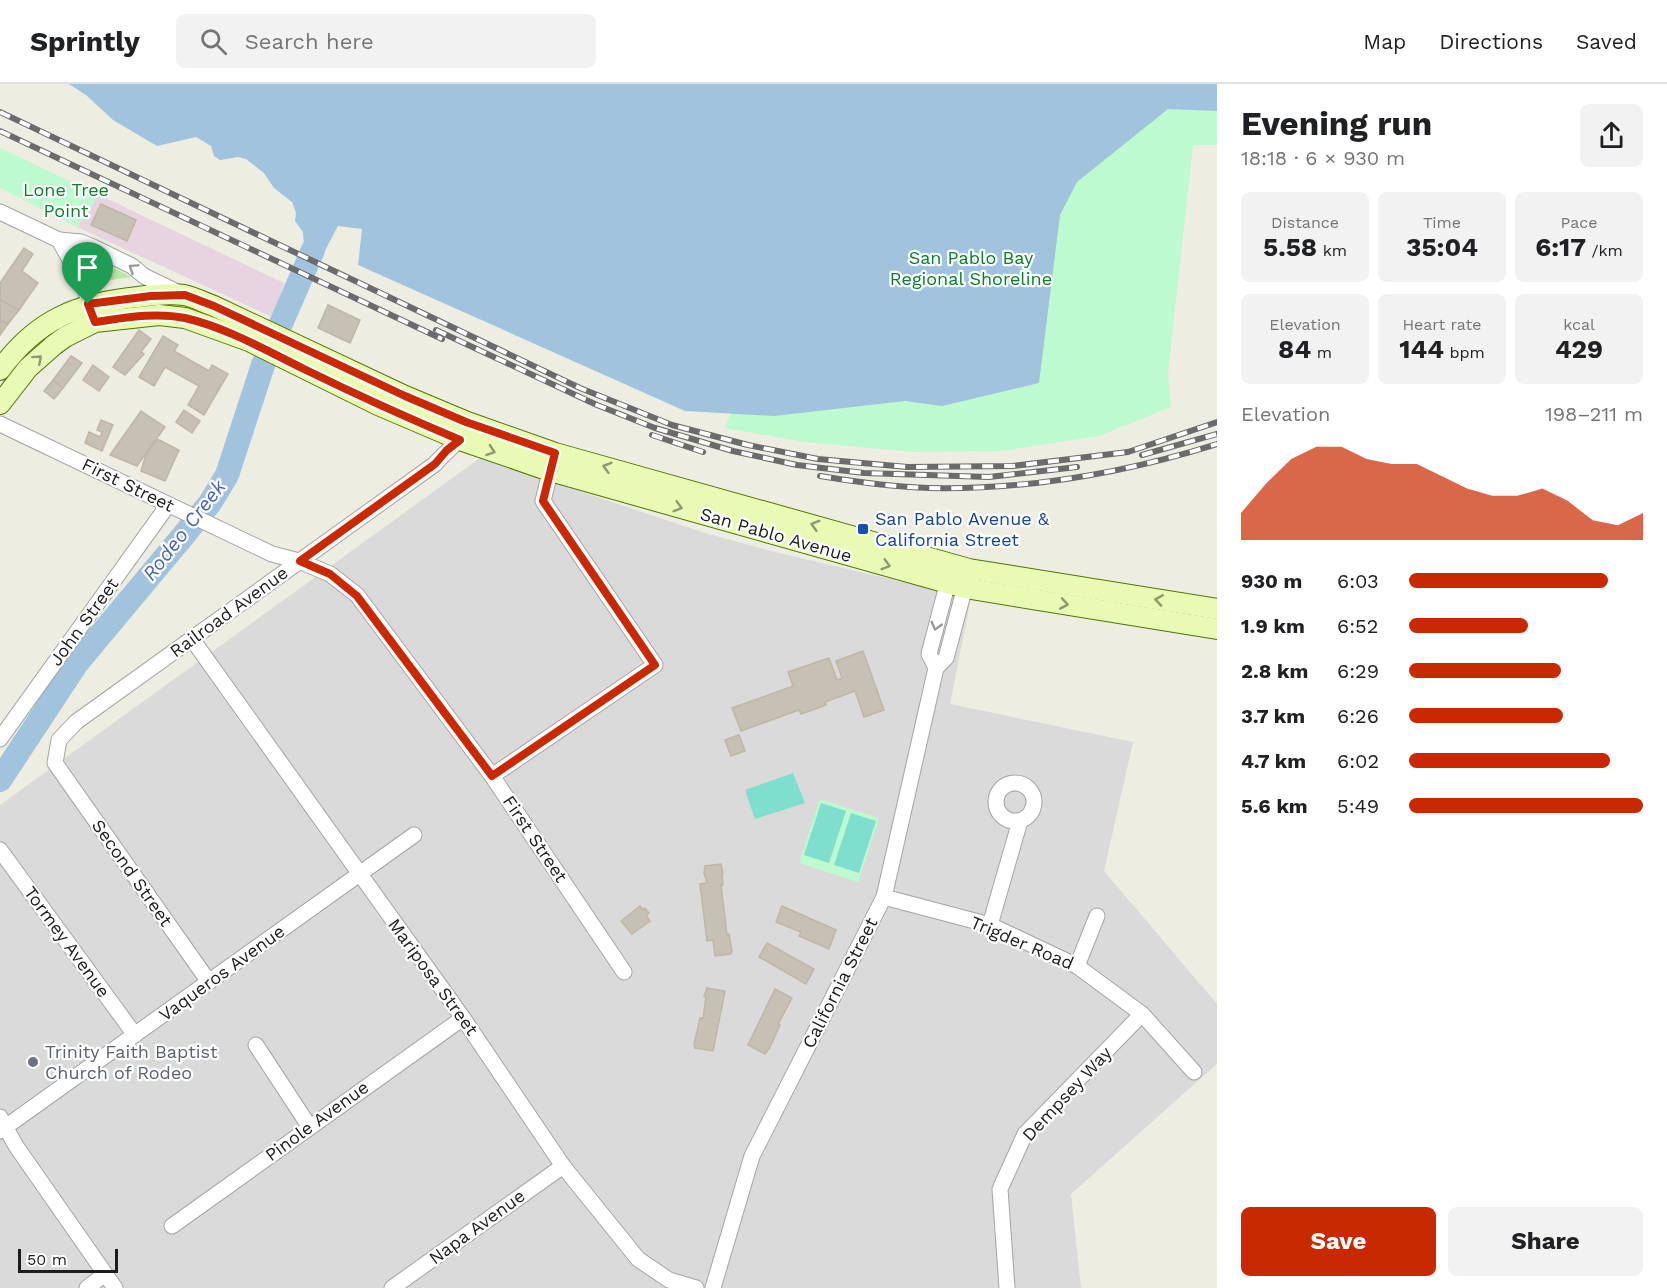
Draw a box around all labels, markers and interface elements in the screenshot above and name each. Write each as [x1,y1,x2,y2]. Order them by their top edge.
search box [176,14,596,68]
text: Sprintly [30,25,140,58]
icon: search [197,25,230,58]
text: Search here [245,29,374,54]
text: Map [1363,29,1406,54]
text: Directions [1439,29,1543,54]
text: Saved [1576,29,1637,54]
text: Evening run [1241,104,1432,143]
button: share [1580,104,1643,167]
text: 18:18 · 6 × 930 m [1241,146,1405,170]
park label: Lone Tree Point [23,179,109,221]
text: Distance [1271,213,1339,232]
text: Time [1423,213,1461,232]
text: Pace [1560,213,1598,232]
text: 5.58 [1263,232,1317,262]
text: 35:04 [1406,232,1478,262]
text: 6:17 [1535,232,1586,262]
text: km [1317,241,1347,260]
text: /km [1586,241,1623,260]
pin [62,242,113,304]
park label: San Pablo Bay Regional Shoreline [890,247,1052,289]
icon: arrive [71,251,104,284]
one-way arrow [129,264,140,275]
text: Elevation [1269,315,1341,334]
text: Heart rate [1402,315,1482,334]
text: kcal [1563,315,1595,334]
text: 84 [1278,334,1311,364]
text: 144 [1399,334,1444,364]
text: 429 [1555,334,1603,364]
text: m [1311,343,1332,362]
text: bpm [1444,343,1485,362]
one-way arrow [31,355,42,366]
text: Elevation [1241,402,1330,426]
text: 198–211 m [1545,402,1643,426]
one-way arrow [485,443,496,456]
street label: First Street [79,453,178,516]
one-way arrow [602,462,613,474]
water label: Rodeo Creek [137,474,231,585]
one-way arrow [672,500,682,512]
street label: San Pablo Avenue [698,503,854,566]
place label: San Pablo Avenue & California Street [875,508,1050,550]
one-way arrow [810,520,820,533]
marker: San Pablo Avenue & California Street [856,522,870,536]
one-way arrow [880,558,890,571]
street label: Railroad Avenue [166,562,292,661]
text: 930 m [1241,569,1302,593]
text: 6:03 [1337,569,1379,593]
street label: John Street [45,573,123,670]
one-way arrow [1155,594,1165,607]
one-way arrow [1060,597,1069,609]
text: 1.9 km [1241,614,1305,638]
text: 6:52 [1337,614,1378,638]
one-way arrow [931,621,944,631]
text: 2.8 km [1241,659,1308,683]
text: 6:29 [1337,659,1379,683]
text: 3.7 km [1241,704,1305,728]
text: 6:26 [1337,704,1379,728]
text: 4.7 km [1241,749,1306,773]
text: 6:02 [1337,749,1379,773]
street label: First Street [499,791,572,886]
text: 5.6 km [1241,794,1308,818]
text: 5:49 [1337,794,1379,818]
street label: Second Street [88,815,177,931]
street label: Tormey Avenue [20,882,115,1001]
street label: Trigder Road [967,911,1077,974]
street label: Mariposa Street [384,914,483,1040]
street label: California Street [798,914,882,1052]
street label: Vaqueros Avenue [155,920,289,1025]
place label: Trinity Faith Baptist Church of Rodeo [45,1041,218,1083]
street label: Dempsey Way [1018,1042,1116,1145]
marker: Trinity Faith Baptist Church of Rodeo [26,1055,40,1069]
street label: Pinole Avenue [261,1076,373,1165]
street label: Napa Avenue [425,1185,529,1268]
button: Save [1241,1207,1436,1276]
button: Share [1448,1207,1643,1276]
scale bar [18,1246,118,1274]
text: 50 m [27,1250,67,1269]

